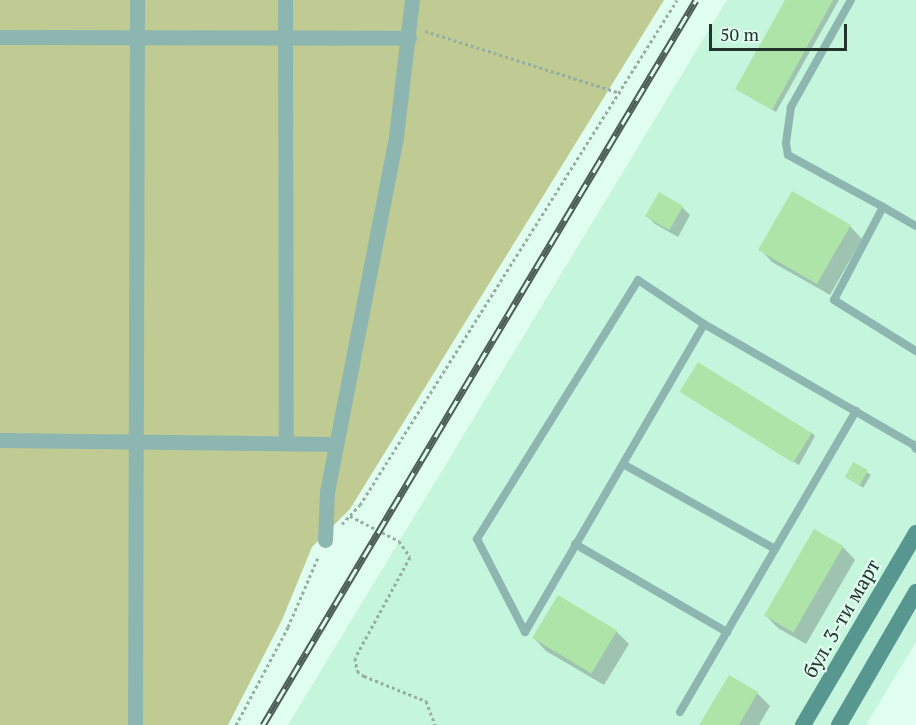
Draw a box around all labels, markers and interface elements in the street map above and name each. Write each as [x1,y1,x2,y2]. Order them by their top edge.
scale bar [712,12,850,50]
text: 50 m [720,22,759,46]
street label: бул. 3-ти март [797,554,885,682]

